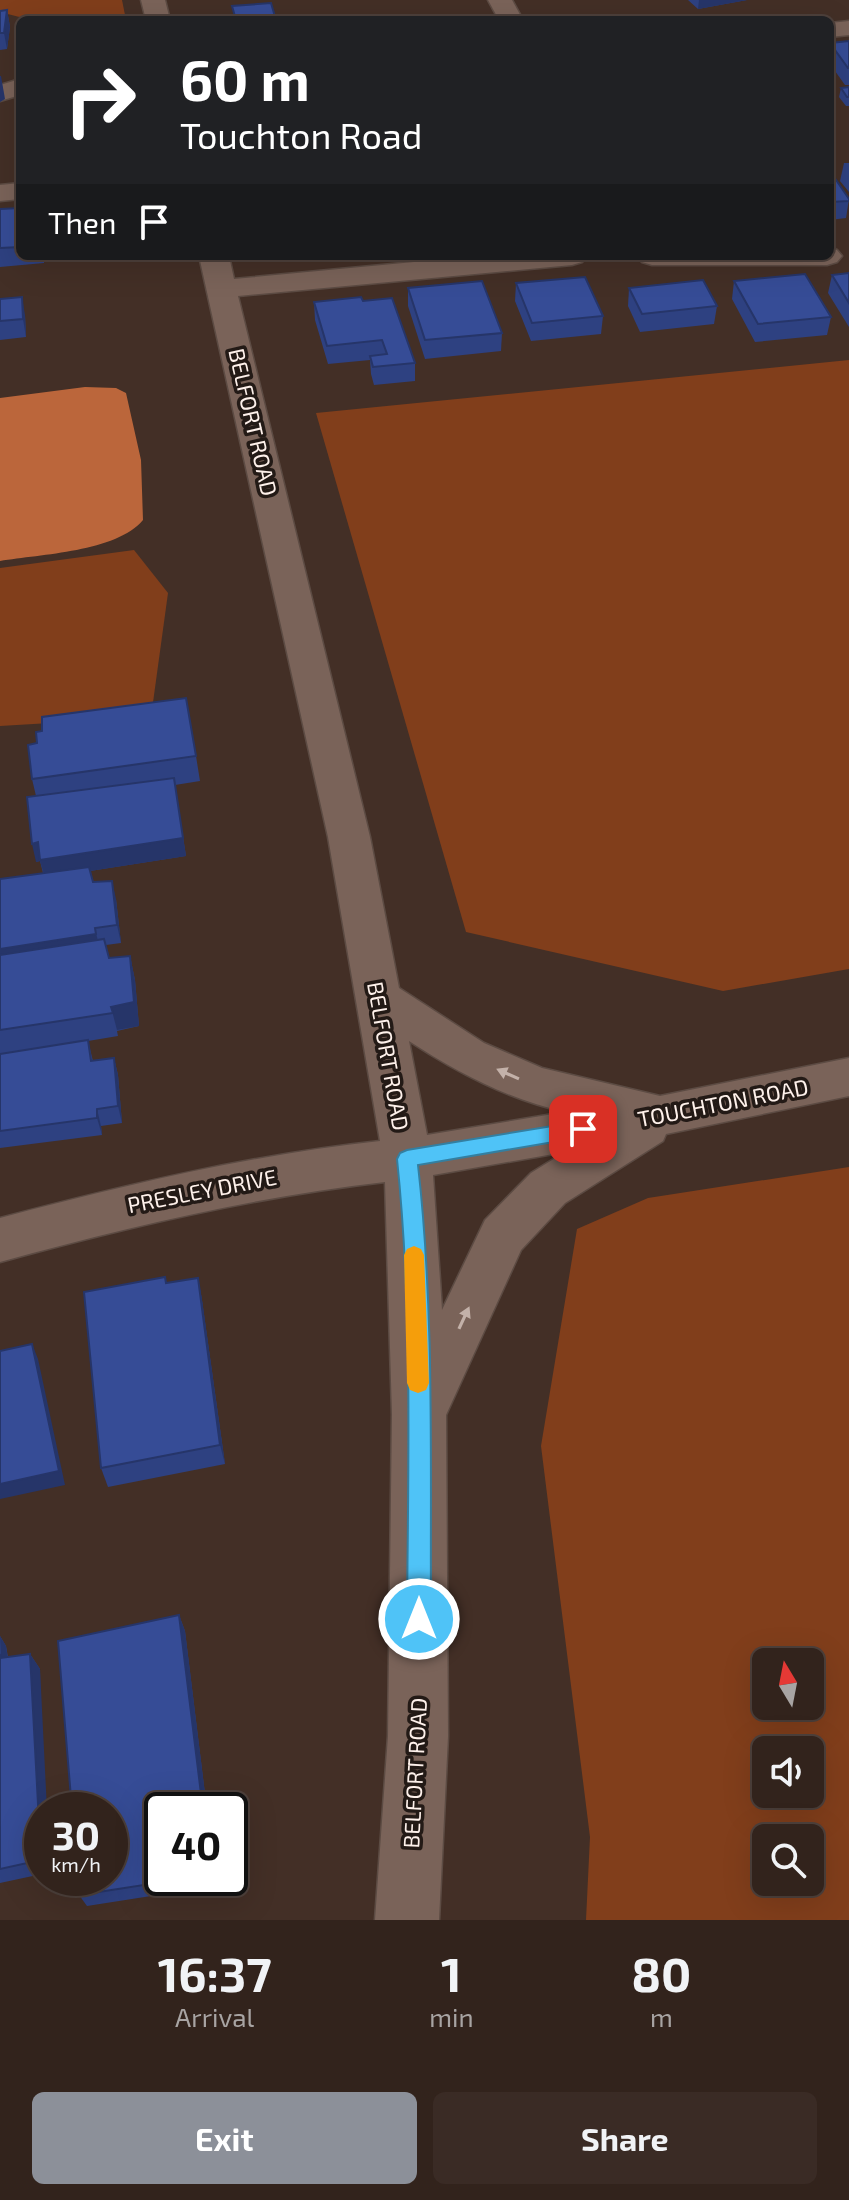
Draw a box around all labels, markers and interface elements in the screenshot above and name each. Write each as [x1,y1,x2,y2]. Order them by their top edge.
text: 60 m [180,45,310,112]
icon: right [48,48,152,152]
text: Touchton Road [180,113,422,156]
icon: arrive [132,200,176,244]
text: Then [48,204,116,240]
street label: BELFORT ROAD [224,345,284,498]
street label: BELFORT ROAD [363,979,415,1132]
one-way arrow [497,1067,520,1081]
street label: TOUCHTON ROAD [635,1073,810,1131]
pin [549,1095,617,1163]
icon: arrive [561,1107,605,1151]
street label: PRESLEY DRIVE [125,1163,279,1217]
one-way arrow [457,1306,471,1329]
position arrow [377,1577,461,1661]
north arrow [752,1648,824,1720]
map controls [752,1648,824,1896]
street label: BELFORT ROAD [397,1697,431,1849]
button: sound [752,1736,824,1808]
speed limit sign: 40 [144,1792,248,1896]
text: 30 [52,1810,100,1858]
button: search [752,1824,824,1896]
text: km/h [51,1852,101,1876]
text: 16:37 [158,1944,272,2002]
text: 1 [441,1944,462,2002]
text: 80 [631,1944,691,2002]
text: Arrival [175,2001,254,2032]
text: min [429,2001,474,2032]
text: m [650,2001,673,2032]
button: Exit [32,2092,417,2184]
button: Share [433,2092,817,2184]

